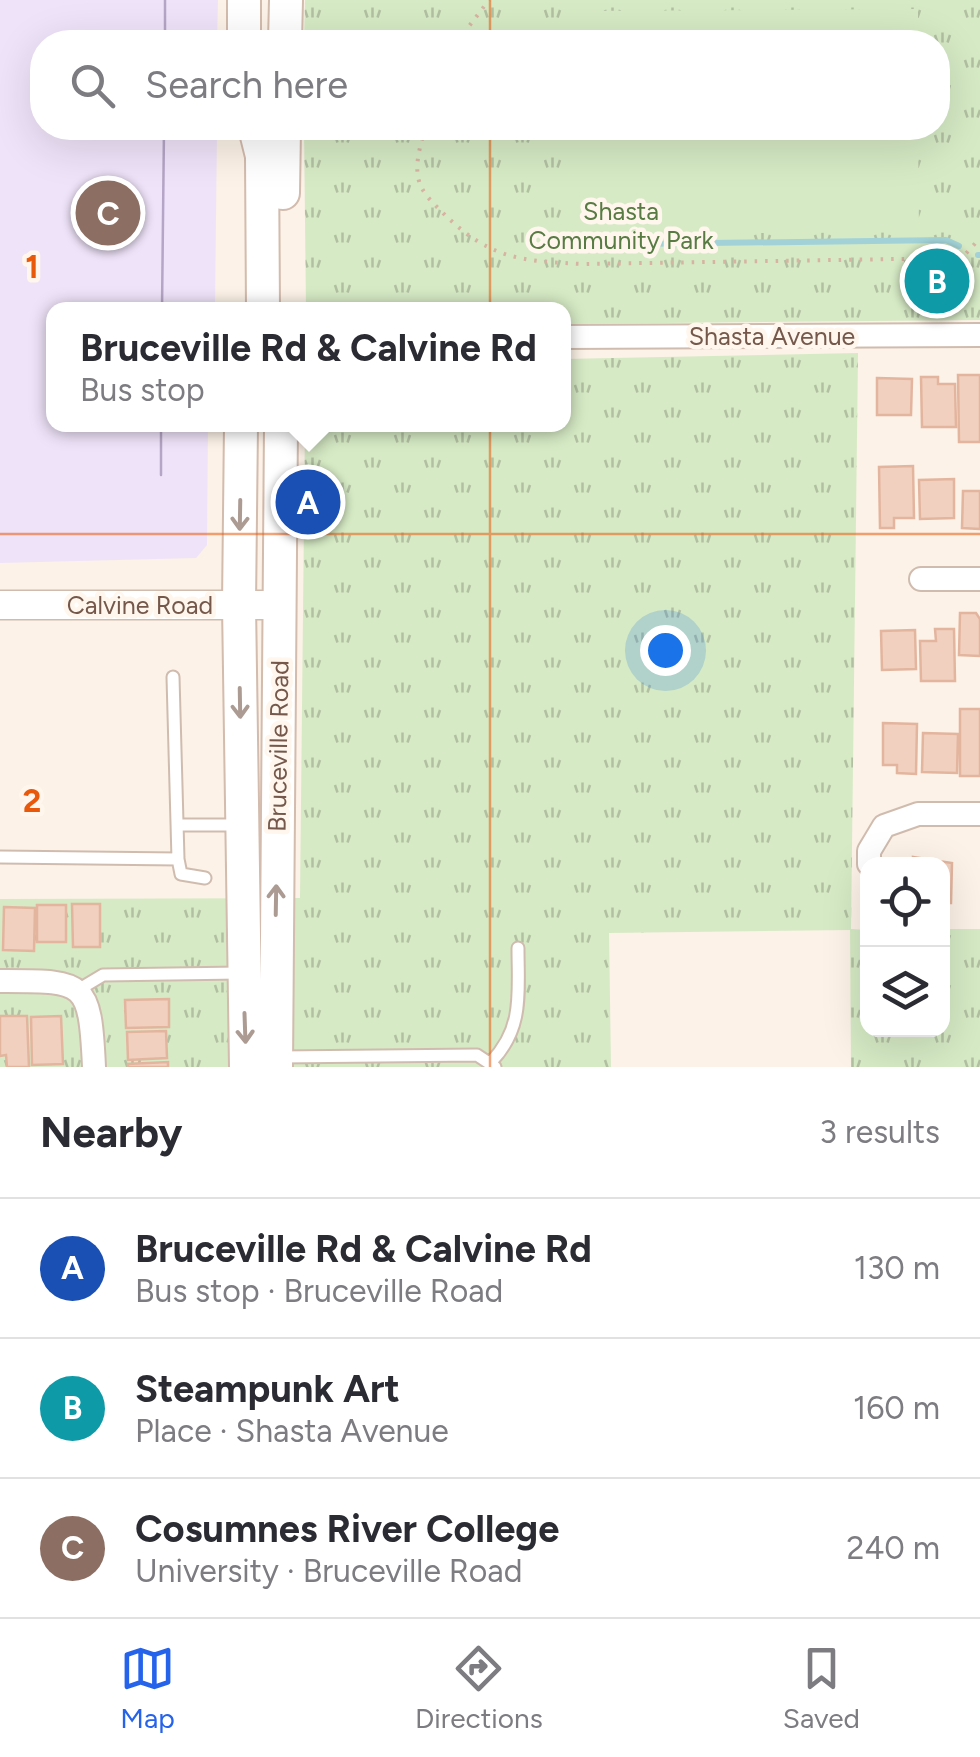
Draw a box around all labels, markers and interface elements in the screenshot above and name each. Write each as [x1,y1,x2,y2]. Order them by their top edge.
search box [30,30,950,140]
icon: search [65,58,120,113]
text: Search here [145,62,348,108]
pin: C [76,176,140,250]
park label: Shasta Community Park [528,196,714,255]
pin: B [904,244,970,318]
text: 1 [25,248,39,286]
popup [46,302,571,432]
street label: Shasta Avenue [689,321,855,351]
text: Bruceville Rd & Calvine Rd [80,325,537,371]
text: Bus stop [80,371,205,409]
pin: A [276,464,340,540]
one-way arrow [230,498,250,530]
street label: Calvine Road [67,590,213,620]
your location [640,625,691,676]
street label: Bruceville Road [262,660,294,832]
one-way arrow [230,686,250,718]
text: 2 [23,782,41,820]
map controls [860,857,950,1037]
button: locate [860,857,950,947]
one-way arrow [266,884,285,916]
button: layers [860,947,950,1037]
one-way arrow [235,1011,254,1043]
text: Nearby [40,1107,182,1158]
text: 3 results [820,1113,940,1151]
text: Bruceville Rd & Calvine Rd [135,1226,592,1272]
text: A [61,1249,84,1287]
text: 130 m [854,1249,940,1287]
text: Bus stop · Bruceville Road [135,1272,503,1310]
text: Steampunk Art [135,1366,400,1412]
text: B [63,1389,82,1427]
text: 160 m [853,1389,940,1427]
text: Place · Shasta Avenue [135,1412,449,1450]
text: Cosumnes River College [135,1506,559,1552]
text: C [61,1529,84,1567]
text: 240 m [847,1529,940,1567]
text: University · Bruceville Road [135,1552,522,1590]
tab: Map [120,1641,175,1735]
tab: Directions [415,1641,543,1735]
tab: Saved [783,1641,860,1735]

